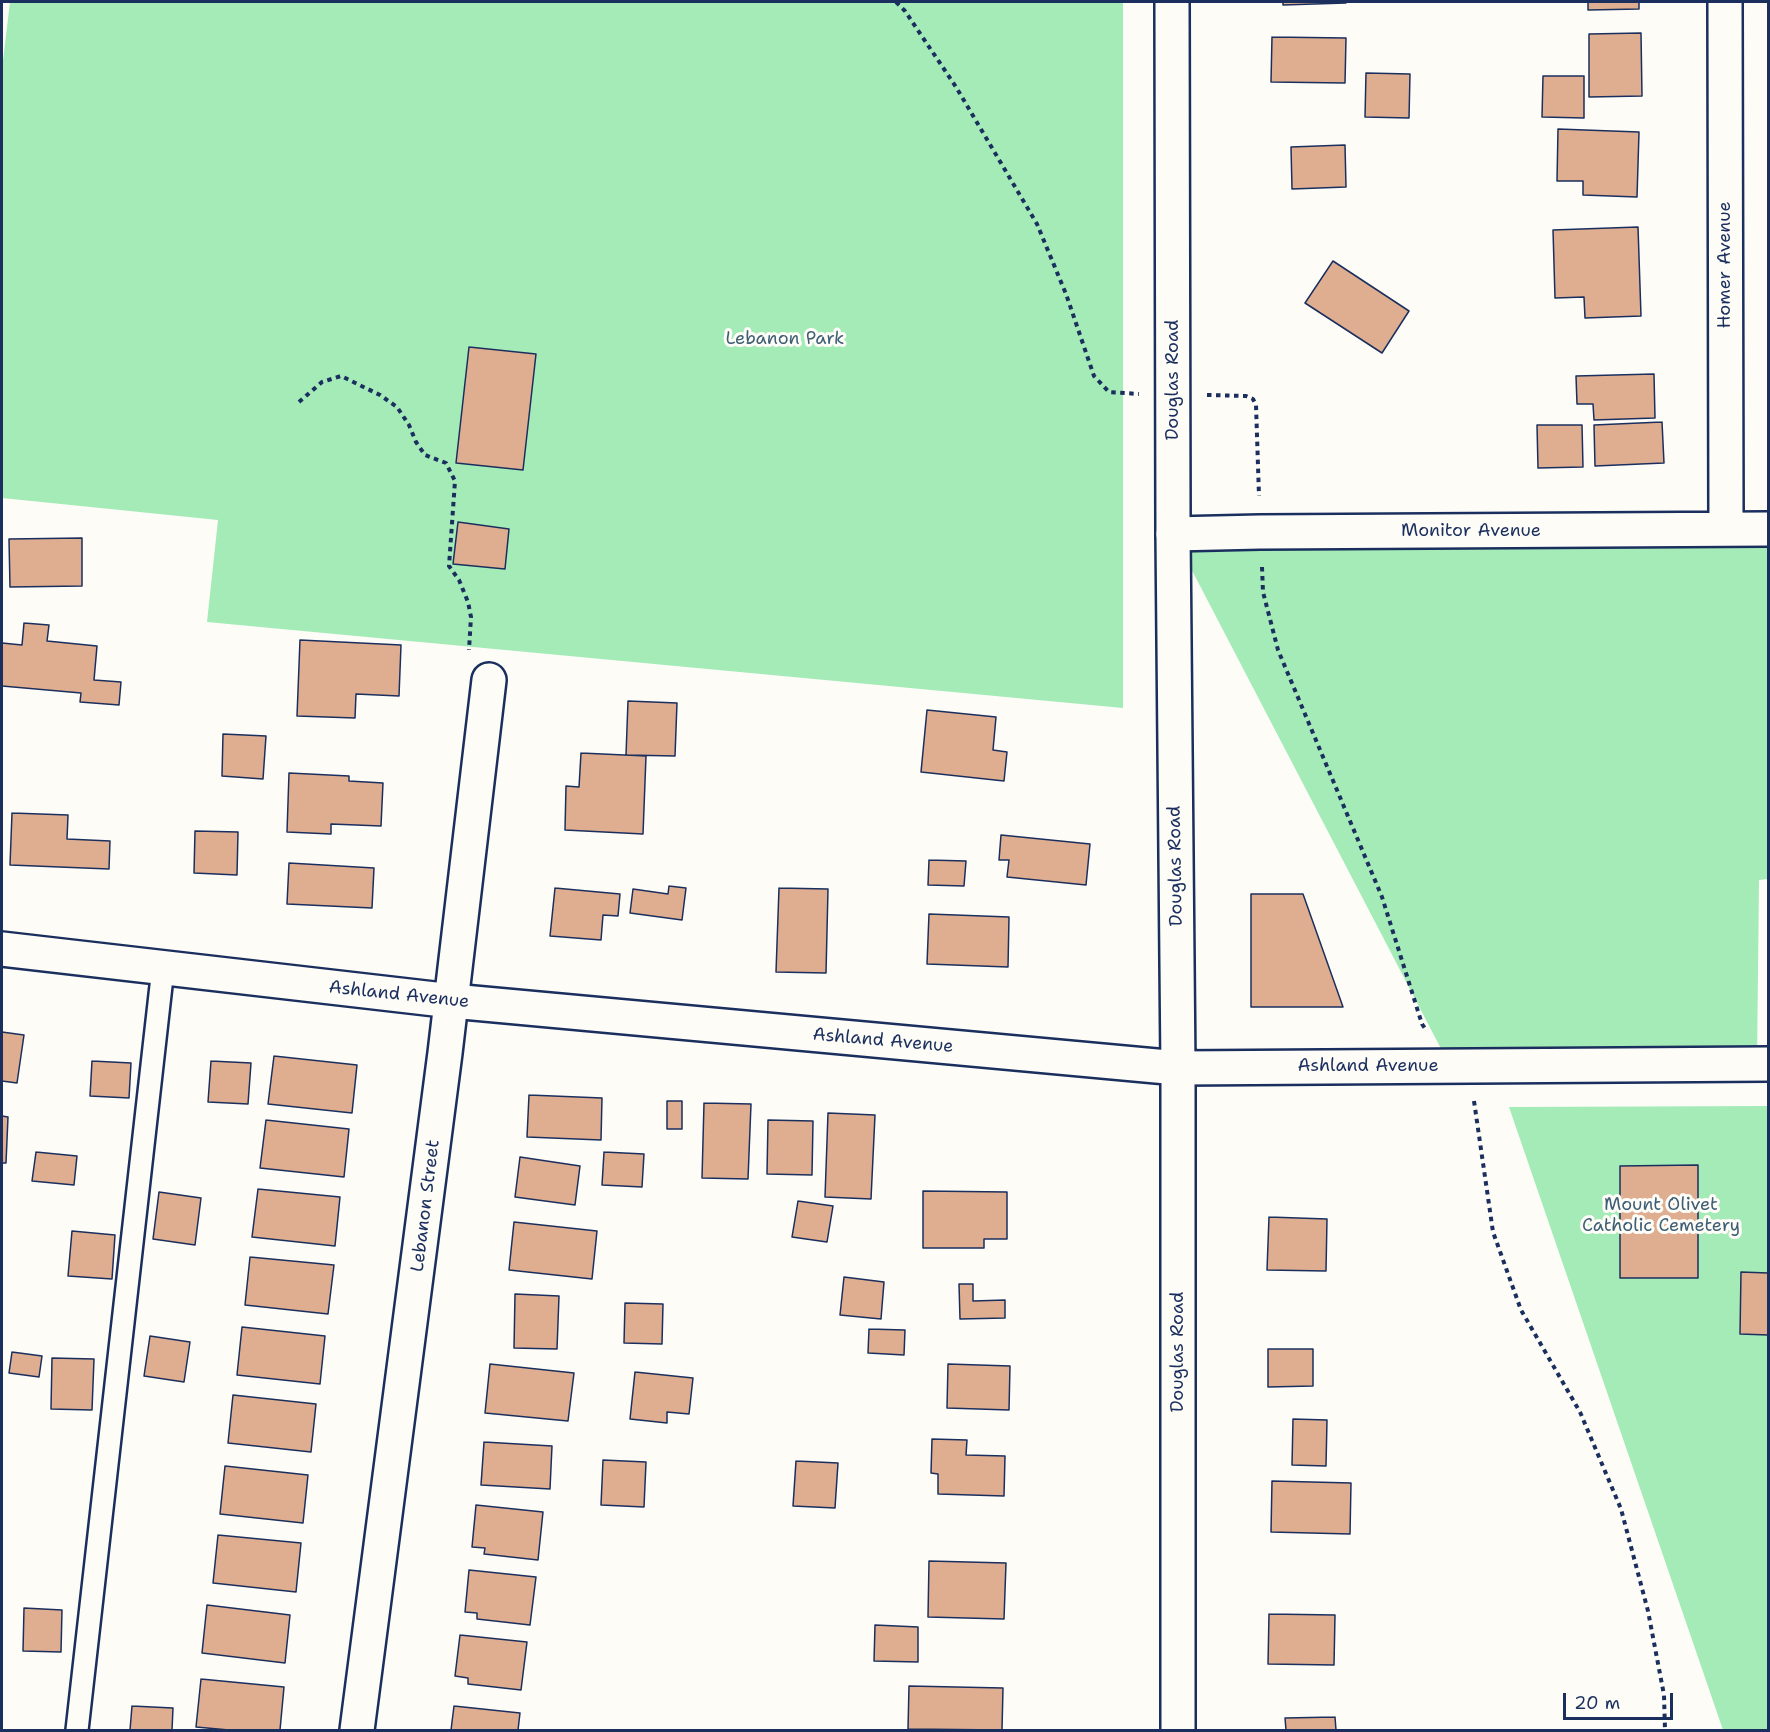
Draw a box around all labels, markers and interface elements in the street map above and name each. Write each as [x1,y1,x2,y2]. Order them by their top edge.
street label: Homer Avenue [1714,201,1736,329]
street label: Douglas Road [1162,320,1184,440]
park label: Lebanon Park [726,328,844,350]
street label: Monitor Avenue [1401,520,1541,542]
street label: Douglas Road [1164,805,1188,927]
street label: Ashland Avenue [328,977,470,1013]
street label: Ashland Avenue [812,1024,954,1058]
street label: Ashland Avenue [1297,1055,1439,1077]
street label: Lebanon Street [407,1139,445,1273]
park label: Mount Olivet Catholic Cemetery [1582,1194,1740,1236]
street label: Douglas Road [1167,1292,1189,1412]
scale bar [1566,1681,1676,1719]
text: 20 m [1574,1691,1620,1715]

